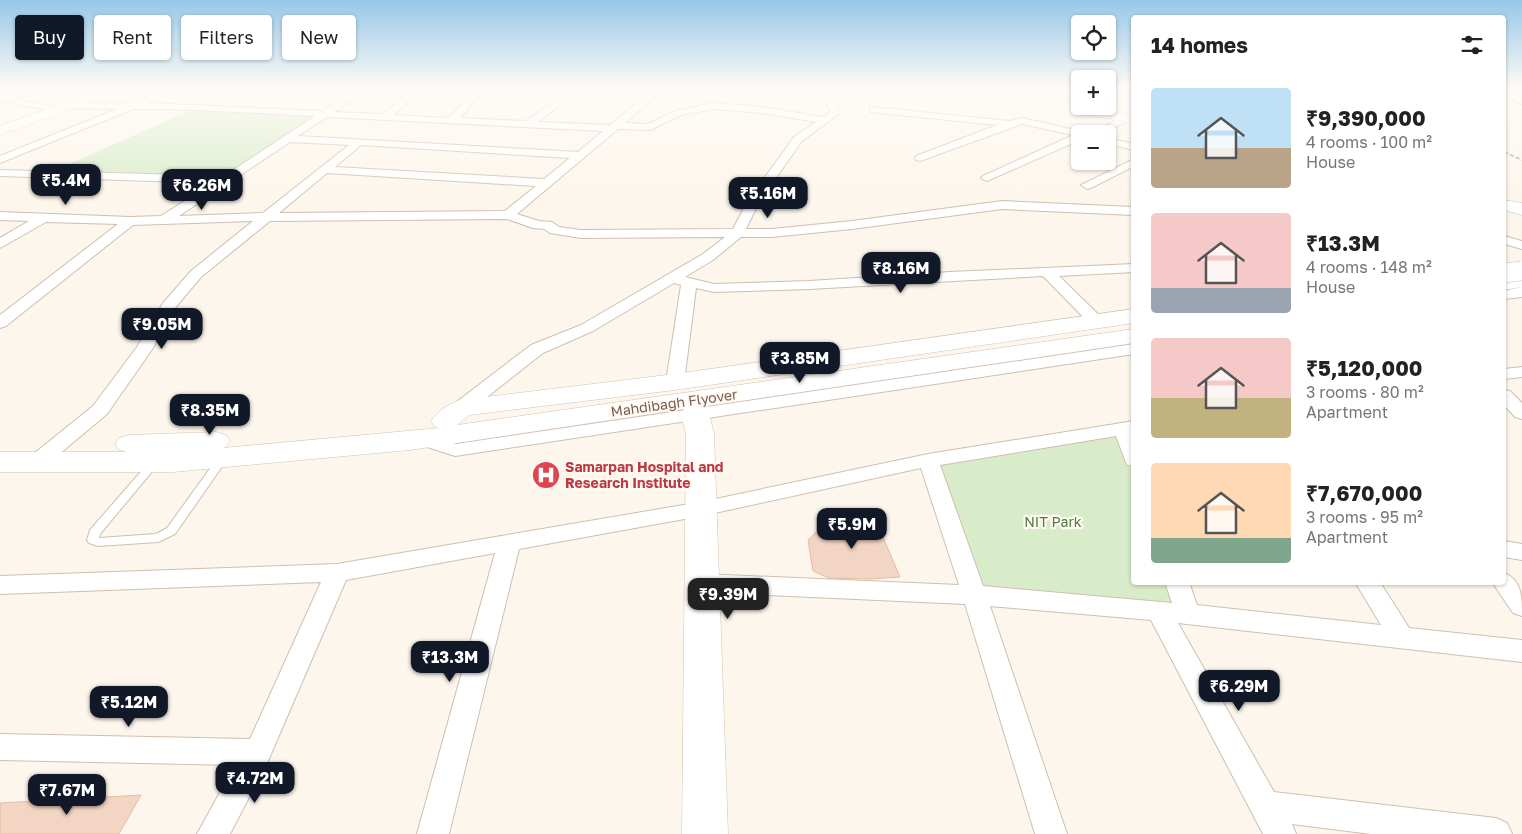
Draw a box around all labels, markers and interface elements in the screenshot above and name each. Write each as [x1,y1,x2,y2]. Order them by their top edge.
chip: Buy [15,15,84,60]
chip: Rent [94,15,171,60]
chip: Filters [181,15,272,60]
chip: New [282,15,356,60]
map controls [1071,15,1116,170]
button: locate [1071,15,1116,60]
icon: filters [1458,31,1486,59]
text: 14 homes [1151,32,1248,58]
button: + [1071,70,1116,115]
text: ₹9,390,000 [1306,105,1426,131]
icon: home [1191,108,1251,168]
button: − [1071,125,1116,170]
text: 4 rooms · 100 m² [1306,132,1432,152]
text: House [1306,152,1355,172]
pin: ₹5.4M [31,164,101,206]
pin: ₹6.26M [161,168,243,211]
text: ₹5.4M [42,170,90,190]
text: ₹6.26M [173,175,231,195]
pin: ₹5.16M [727,176,809,219]
text: ₹5.16M [740,183,796,203]
text: ₹13.3M [1306,230,1380,256]
icon: home [1191,233,1251,293]
pin: ₹8.16M [860,252,942,294]
text: 4 rooms · 148 m² [1306,257,1432,277]
text: ₹8.16M [872,258,930,278]
text: House [1306,277,1355,297]
pin: ₹9.05M [121,308,203,350]
text: ₹9.05M [133,314,191,334]
pin: ₹3.85M [759,342,841,384]
text: ₹3.85M [771,348,829,368]
text: ₹5,120,000 [1306,355,1423,381]
icon: home [1191,358,1251,418]
text: 3 rooms · 80 m² [1306,382,1424,402]
street label: Mahdibagh Flyover [610,385,739,420]
pin: ₹8.35M [169,394,251,436]
text: ₹8.35M [181,400,239,420]
text: Apartment [1306,402,1388,422]
place label: Samarpan Hospital and Research Institute [565,458,723,491]
hospital icon: Samarpan Hospital and Research Institute [531,460,561,490]
text: ₹7,670,000 [1306,480,1422,506]
icon: home [1191,483,1251,543]
text: 3 rooms · 95 m² [1306,507,1423,527]
pin: ₹5.9M [817,508,887,550]
park label: NIT Park [1024,513,1082,530]
text: ₹5.9M [828,514,876,534]
text: Apartment [1306,527,1388,547]
pin: ₹9.39M [687,578,769,620]
text: ₹9.39M [699,584,757,604]
pin: ₹13.3M [409,640,491,683]
text: ₹13.3M [422,647,478,667]
pin: ₹6.29M [1198,670,1280,712]
text: ₹6.29M [1210,676,1268,696]
pin: ₹5.12M [88,686,170,728]
text: ₹5.12M [101,692,157,712]
pin: ₹4.72M [214,762,296,804]
text: ₹4.72M [227,768,284,788]
pin: ₹7.67M [26,774,108,816]
text: ₹7.67M [39,780,95,800]

